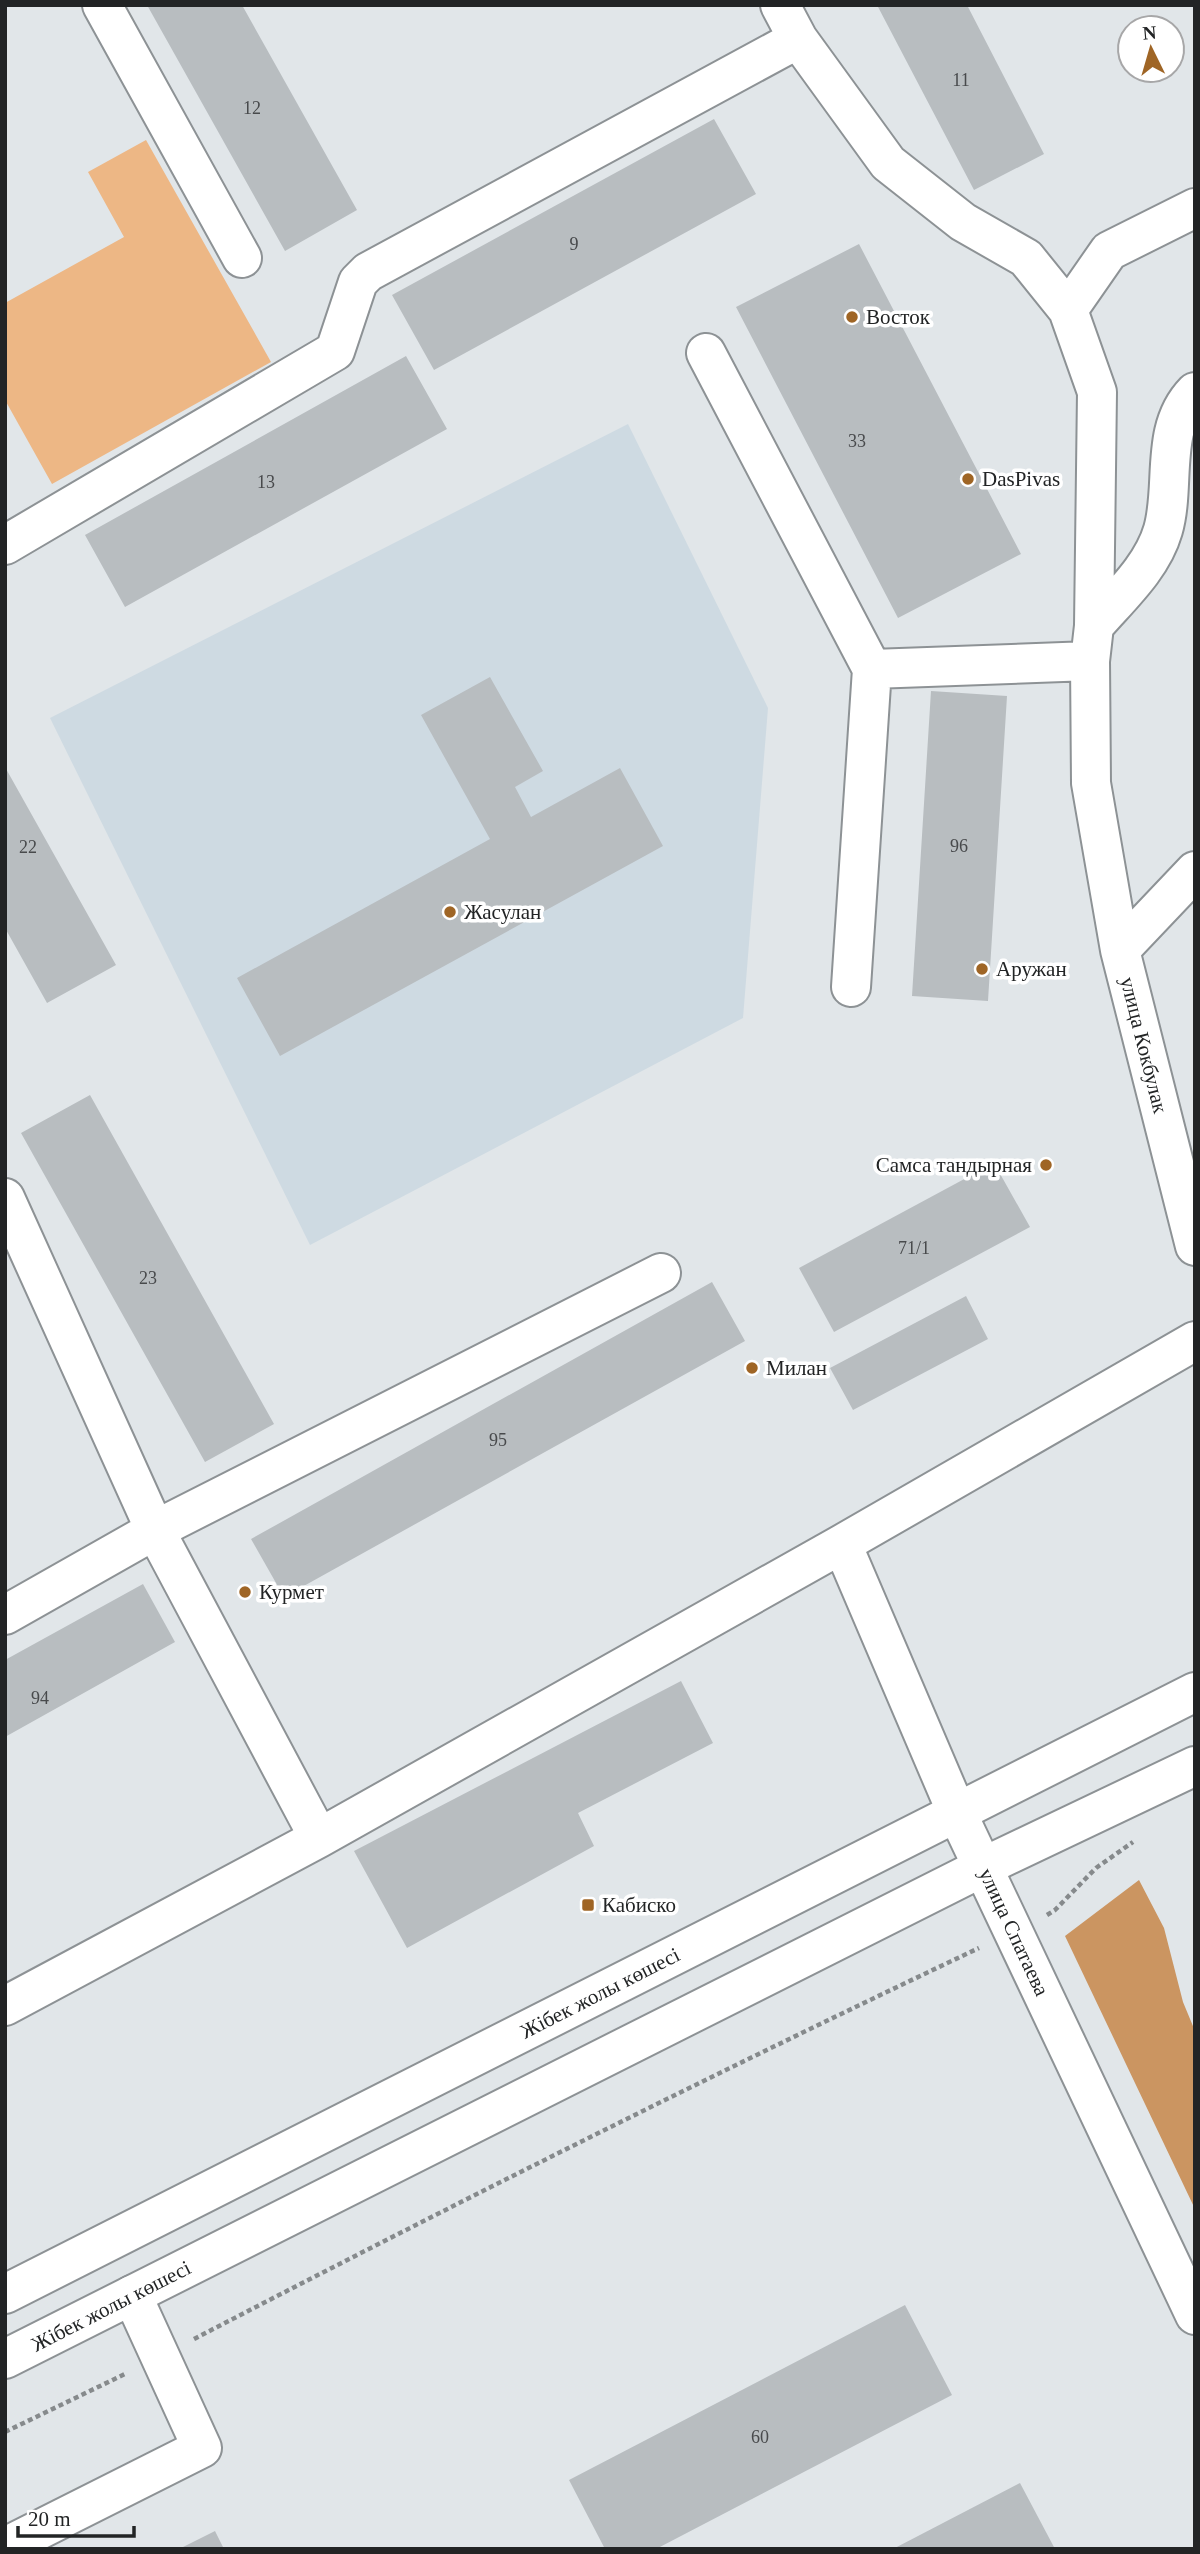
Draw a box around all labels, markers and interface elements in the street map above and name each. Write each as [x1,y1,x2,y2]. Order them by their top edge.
north arrow [1116,14,1186,84]
text: N [1142,21,1158,44]
house number: 11 [952,70,970,90]
house number: 12 [243,98,261,118]
house number: 9 [570,234,579,254]
place label: Восток [866,305,931,329]
marker: Восток [844,309,860,325]
house number: 33 [848,431,866,451]
place label: DasPivas [982,467,1060,491]
marker: DasPivas [960,471,976,487]
house number: 13 [257,472,275,492]
house number: 96 [950,836,968,856]
house number: 22 [19,837,37,857]
place label: Жасулан [464,900,541,924]
marker: Жасулан [442,904,458,920]
place label: Аружан [996,957,1067,981]
marker: Аружан [974,961,990,977]
street label: улица Кокбулак [1115,974,1173,1116]
place label: Самса тандырная [876,1153,1032,1177]
marker: Самса тандырная [1038,1157,1054,1173]
house number: 71/1 [898,1238,930,1258]
house number: 23 [139,1268,157,1288]
place label: Милан [766,1356,827,1380]
marker: Милан [744,1360,760,1376]
house number: 95 [489,1430,507,1450]
place label: Курмет [259,1580,324,1604]
marker: Курмет [237,1584,253,1600]
house number: 94 [31,1688,49,1708]
street label: улица Спатаева [974,1864,1054,2000]
place label: Кабиско [602,1893,676,1917]
marker: Кабиско [580,1897,596,1913]
street label: Жібек жолы көшесі [516,1942,684,2044]
street label: Жібек жолы көшесі [27,2255,195,2357]
house number: 60 [751,2427,769,2447]
scale bar [18,2494,133,2538]
text: 20 m [28,2507,71,2531]

